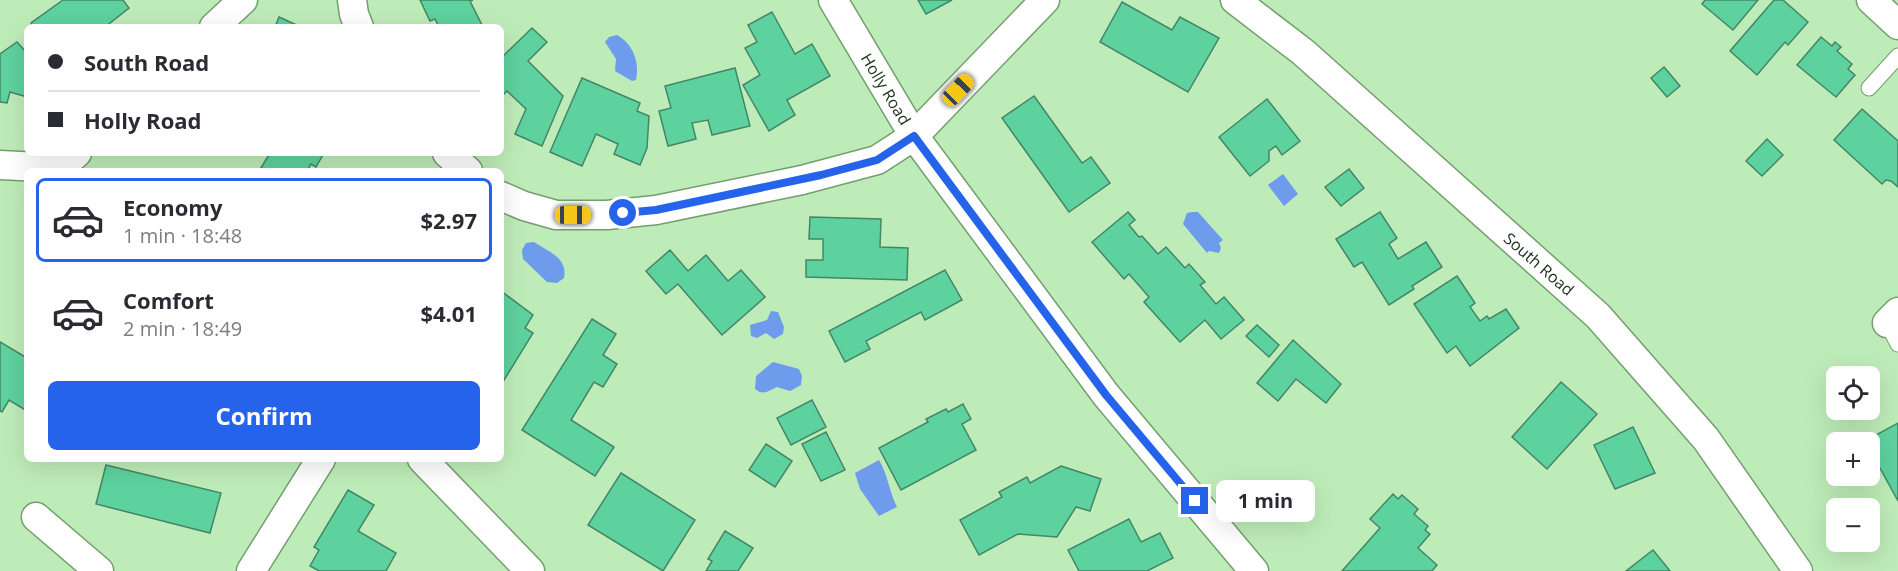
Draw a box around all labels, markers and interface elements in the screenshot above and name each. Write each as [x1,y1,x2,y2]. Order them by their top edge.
text: South Road [84,47,209,77]
street label: Holly Road [856,49,916,129]
car [939,71,977,109]
text: Holly Road [84,105,201,135]
text: Economy [123,192,222,222]
icon: car [51,193,105,247]
route start [609,199,636,226]
text: $2.97 [420,205,477,235]
car [555,206,591,224]
text: 1 min · 18:48 [123,222,242,249]
street label: South Road [1499,227,1579,301]
text: Comfort [123,285,214,315]
icon: car [51,286,105,340]
text: $4.01 [420,298,477,328]
text: 2 min · 18:49 [123,315,242,342]
map controls [1826,366,1880,552]
button: locate [1826,366,1880,420]
button: Confirm [48,381,480,450]
button: + [1826,432,1880,486]
callout: 1 min [1216,480,1315,522]
route end [1181,487,1208,514]
text: 1 min [1238,487,1293,514]
button: − [1826,498,1880,552]

